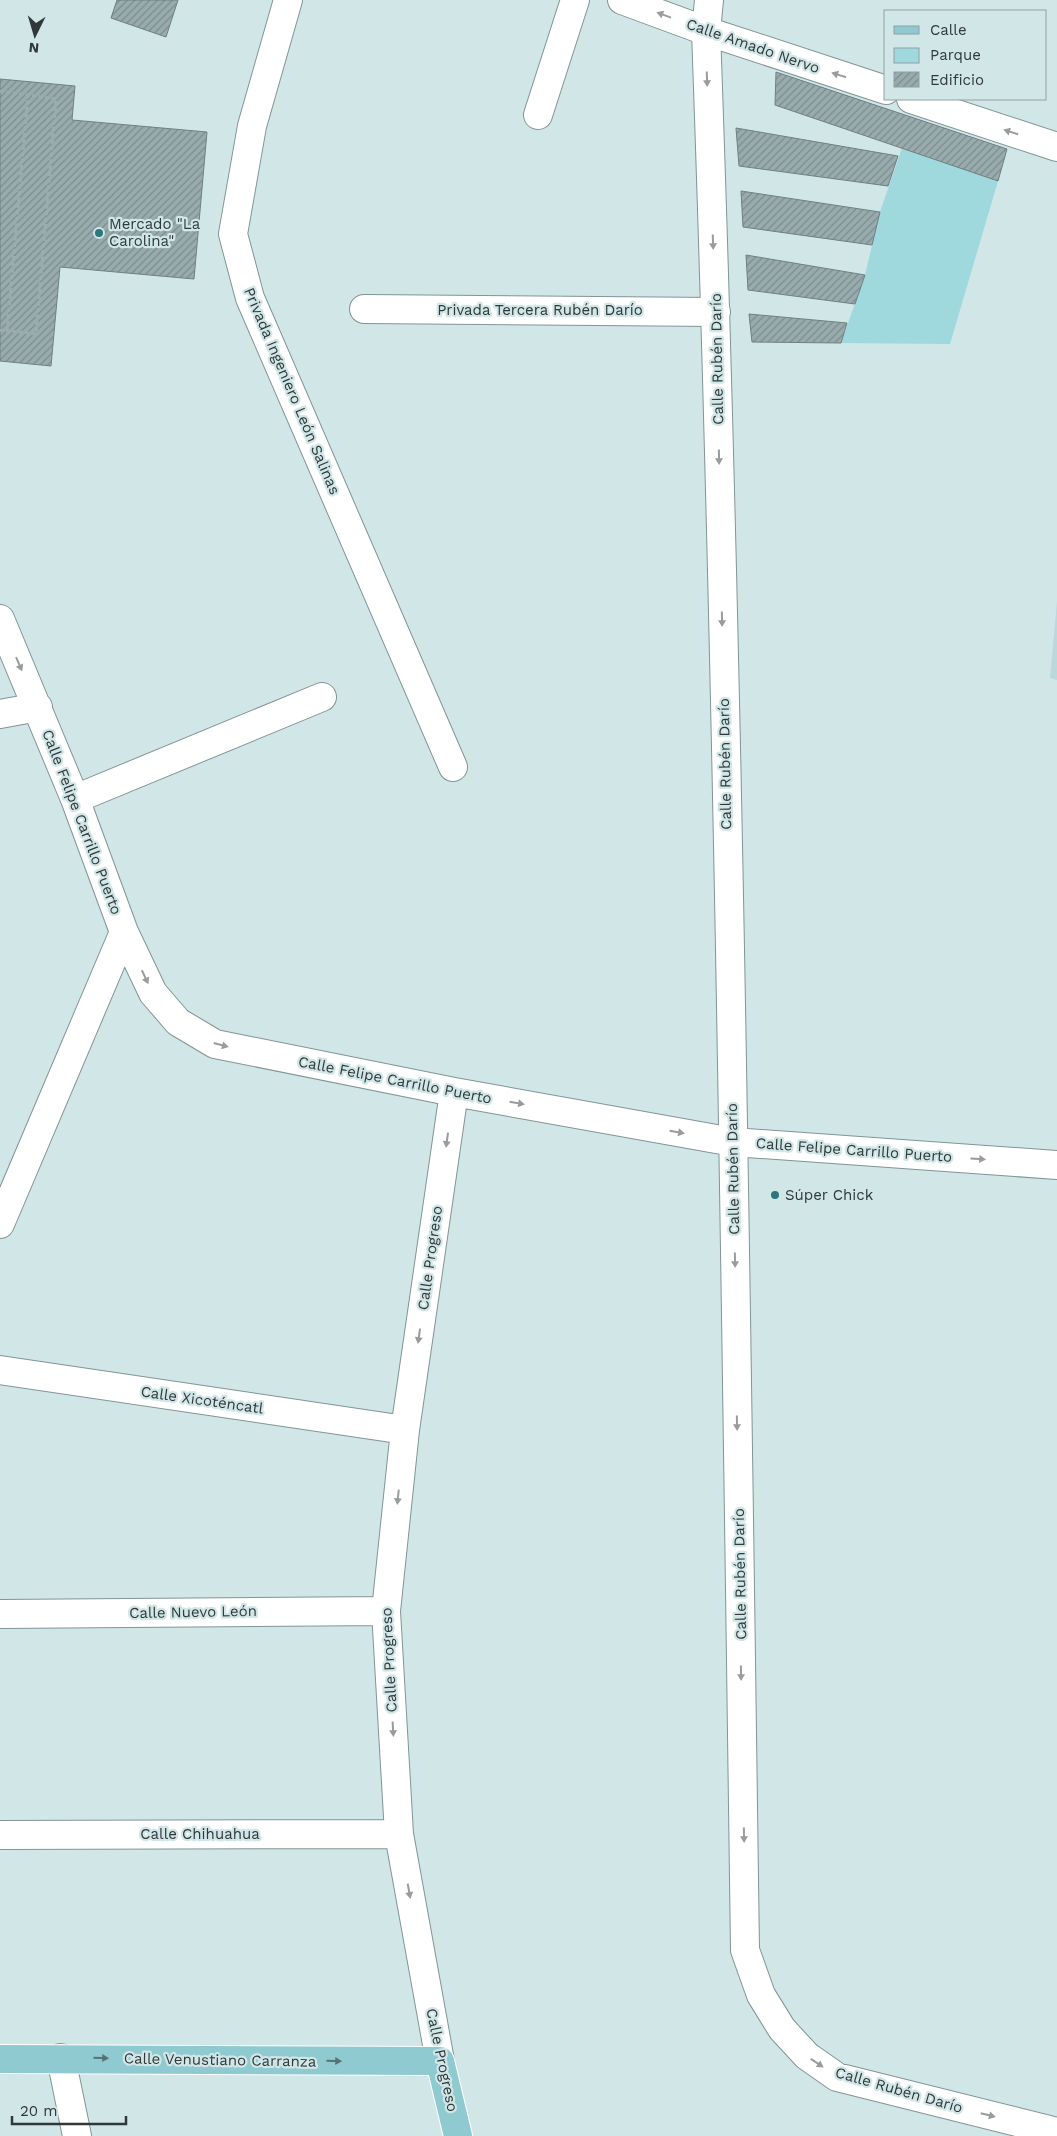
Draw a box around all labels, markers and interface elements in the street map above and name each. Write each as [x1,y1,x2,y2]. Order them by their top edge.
north arrow [10,10,60,60]
legend [884,10,1047,100]
one-way arrow [656,11,671,18]
street label: Calle Amado Nervo [684,15,822,77]
text: Calle [930,21,967,39]
text: N [28,40,40,56]
text: Parque [930,46,981,64]
one-way arrow [832,71,847,78]
text: Edificio [930,71,984,89]
one-way arrow [704,72,712,88]
one-way arrow [1003,128,1018,135]
place label: Mercado "La Carolina" [109,215,201,250]
marker: Mercado "La Carolina" [93,227,105,239]
one-way arrow [710,234,718,250]
street label: Privada Ingeniero León Salinas [240,285,344,497]
street label: Calle Rubén Darío [707,293,727,425]
street label: Privada Tercera Rubén Darío [437,301,643,319]
one-way arrow [715,449,723,465]
one-way arrow [718,611,726,627]
one-way arrow [16,657,24,671]
street label: Calle Rubén Darío [715,698,735,830]
street label: Calle Felipe Carrillo Puerto [38,727,126,917]
one-way arrow [141,970,149,984]
one-way arrow [213,1041,228,1049]
street label: Calle Felipe Carrillo Puerto [297,1052,493,1108]
one-way arrow [510,1100,526,1108]
street label: Calle Rubén Darío [723,1103,743,1235]
one-way arrow [670,1128,686,1136]
one-way arrow [443,1133,451,1149]
street label: Calle Felipe Carrillo Puerto [755,1134,953,1166]
one-way arrow [971,1155,987,1163]
place label: Súper Chick [785,1186,874,1204]
marker: Súper Chick [769,1189,781,1201]
street label: Calle Progreso [414,1205,446,1311]
one-way arrow [731,1253,739,1269]
one-way arrow [414,1328,422,1344]
street label: Calle Xicoténcatl [140,1382,265,1418]
one-way arrow [733,1415,741,1431]
one-way arrow [394,1489,402,1505]
street label: Calle Rubén Darío [730,1508,750,1640]
street label: Calle Nuevo León [129,1602,257,1622]
street label: Calle Progreso [377,1607,401,1713]
one-way arrow [737,1665,745,1681]
one-way arrow [389,1721,397,1737]
street label: Calle Chihuahua [140,1825,260,1843]
one-way arrow [740,1828,748,1844]
one-way arrow [406,1883,414,1899]
street label: Calle Progreso [422,2007,462,2113]
street label: Calle Venustiano Carranza [124,2049,317,2071]
one-way arrow [93,2055,109,2063]
one-way arrow [326,2057,342,2065]
one-way arrow [810,2058,823,2068]
street label: Calle Rubén Darío [833,2063,965,2117]
scale bar [12,2094,126,2126]
text: 20 m [20,2102,58,2120]
one-way arrow [980,2111,995,2119]

